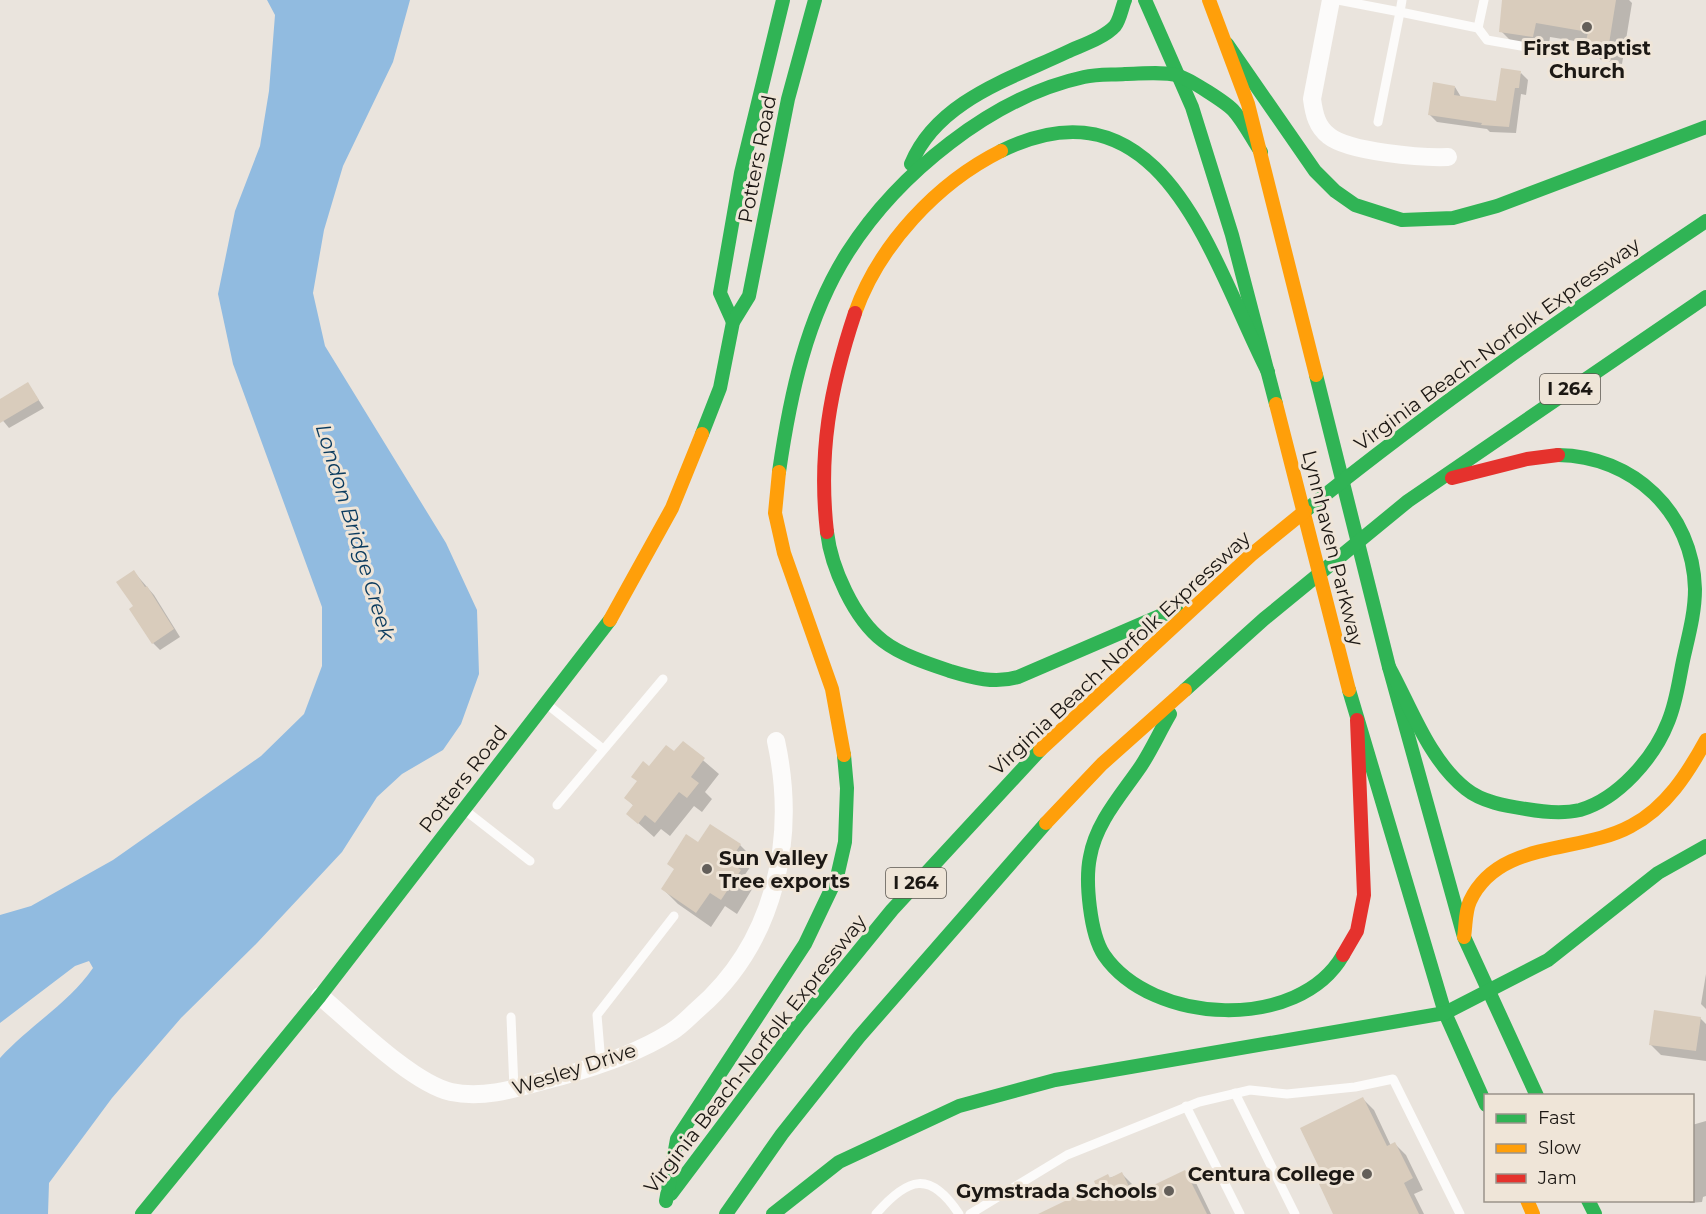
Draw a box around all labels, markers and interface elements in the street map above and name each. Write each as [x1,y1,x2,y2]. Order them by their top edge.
marker: First Baptist Church [1580,20,1594,34]
place label: First Baptist Church [1523,36,1651,83]
street label: Potters Road [733,93,781,225]
street label: Virginia Beach-Norfolk Expressway [1350,232,1645,456]
road number: I 264 [1540,374,1600,404]
water label: London Bridge Creek [311,421,401,644]
street label: Lynnhaven Parkway [1297,448,1369,648]
street label: Virginia Beach-Norfolk Expressway [985,526,1255,780]
street label: Potters Road [414,721,512,837]
place label: Sun Valley Tree exports [719,846,850,893]
marker: Sun Valley Tree exports [700,862,714,876]
road number: I 264 [886,868,946,898]
street label: Virginia Beach-Norfolk Expressway [639,910,871,1198]
street label: Wesley Drive [509,1038,639,1100]
legend [1484,1094,1694,1202]
text: Fast [1538,1107,1576,1129]
text: Slow [1538,1137,1581,1159]
place label: Centura College [1188,1162,1355,1186]
marker: Centura College [1360,1167,1374,1181]
text: Jam [1537,1167,1577,1189]
place label: Gymstrada Schools [956,1179,1157,1203]
marker: Gymstrada Schools [1162,1184,1176,1198]

